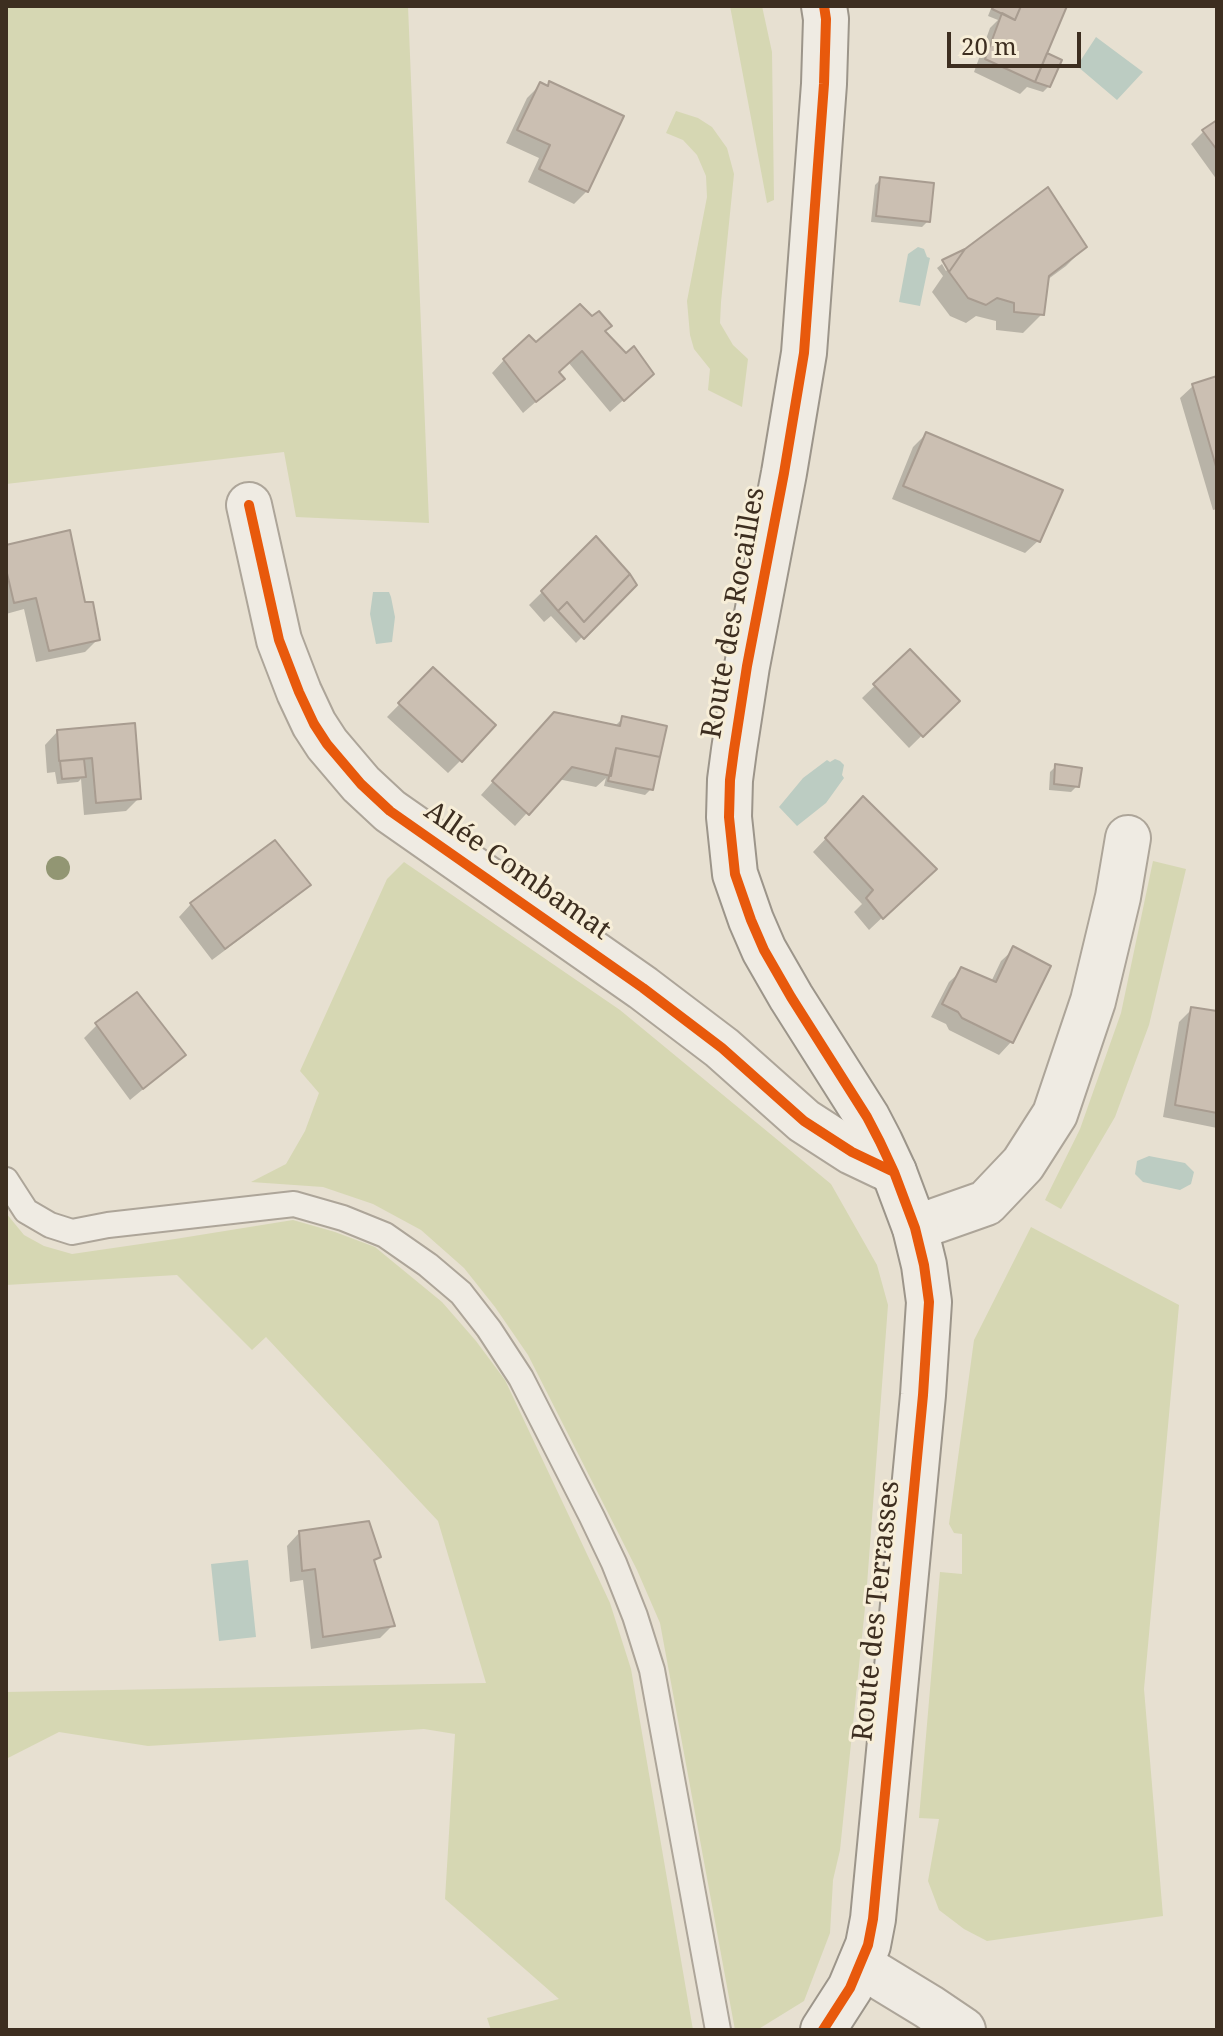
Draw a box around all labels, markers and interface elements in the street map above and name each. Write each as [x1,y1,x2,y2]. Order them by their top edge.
scale bar [951,16,1085,66]
text: 20 m [961,29,1017,62]
street label: Route des Rocailles [695,485,773,741]
street label: Allée Combamat [418,794,616,948]
street label: Route des Terrasses [847,1479,907,1743]

